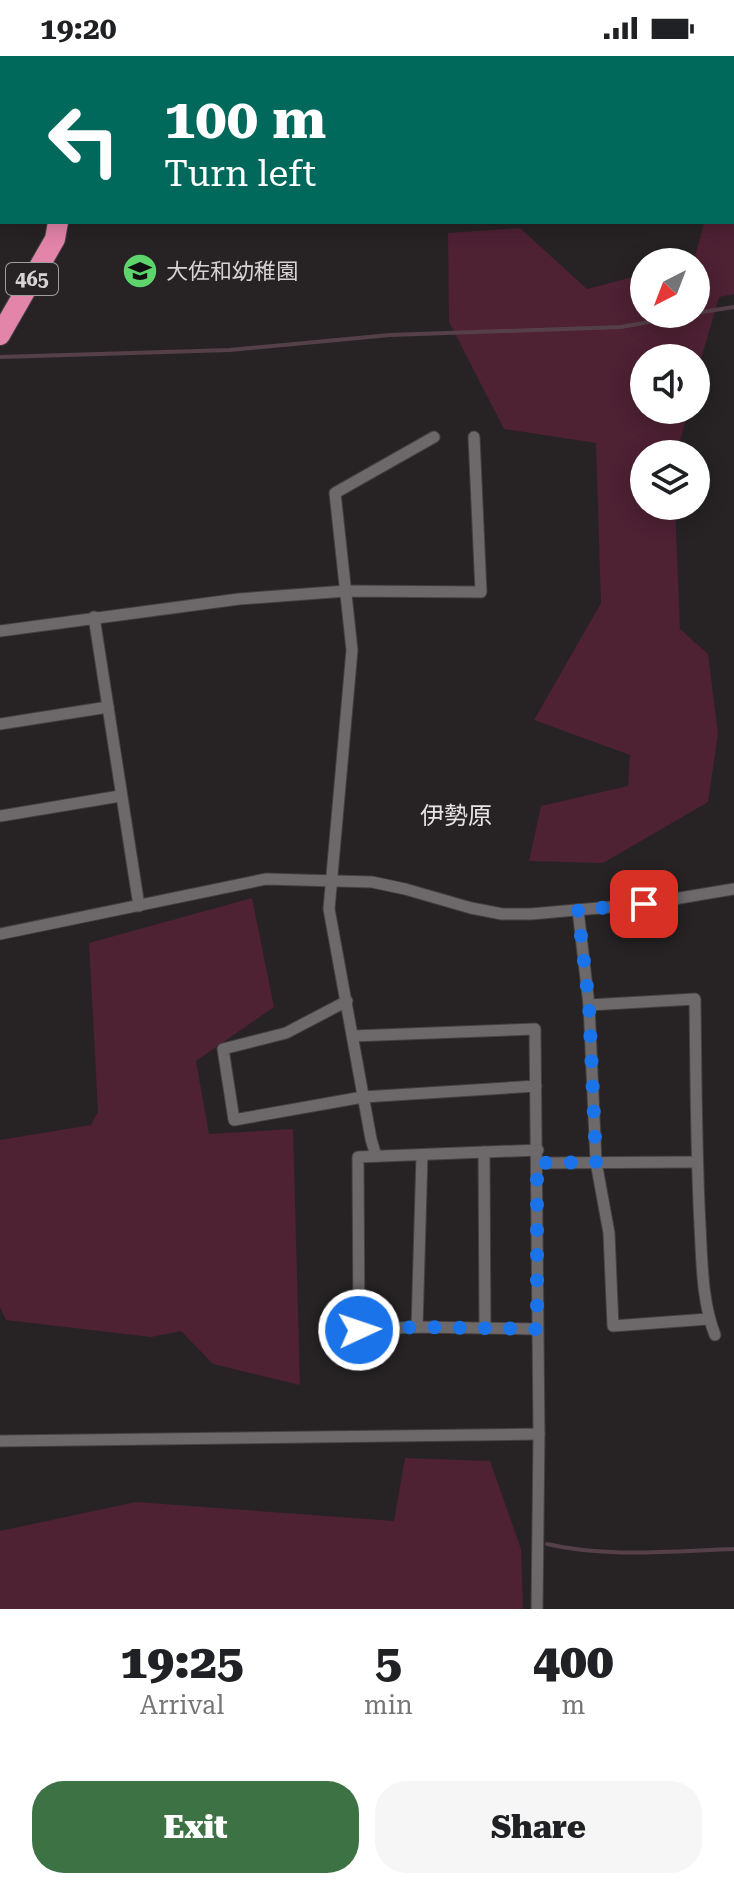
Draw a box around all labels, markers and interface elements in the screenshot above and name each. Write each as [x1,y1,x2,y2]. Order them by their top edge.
text: 19:20 [40,11,117,46]
text: 100 m [164,86,326,152]
icon: left [32,88,136,192]
text: Turn left [164,153,316,195]
north arrow [630,248,710,328]
map controls [630,248,710,520]
school or university icon: 大佐和幼稚園 [121,252,159,290]
place label: 大佐和幼稚園 [166,259,298,284]
road number: 465 [6,263,58,295]
button: sound [630,344,710,424]
button: layers [630,440,710,520]
district label: 伊勢原 [420,802,492,830]
pin [610,870,678,938]
icon: arrive [622,882,666,926]
position arrow [317,1288,401,1372]
text: 19:25 [120,1634,244,1690]
text: 5 [375,1634,402,1690]
text: 400 [533,1634,614,1690]
text: Arrival [140,1690,224,1720]
text: min [364,1690,413,1720]
text: m [562,1690,585,1720]
button: Exit [32,1781,359,1873]
button: Share [375,1781,702,1873]

